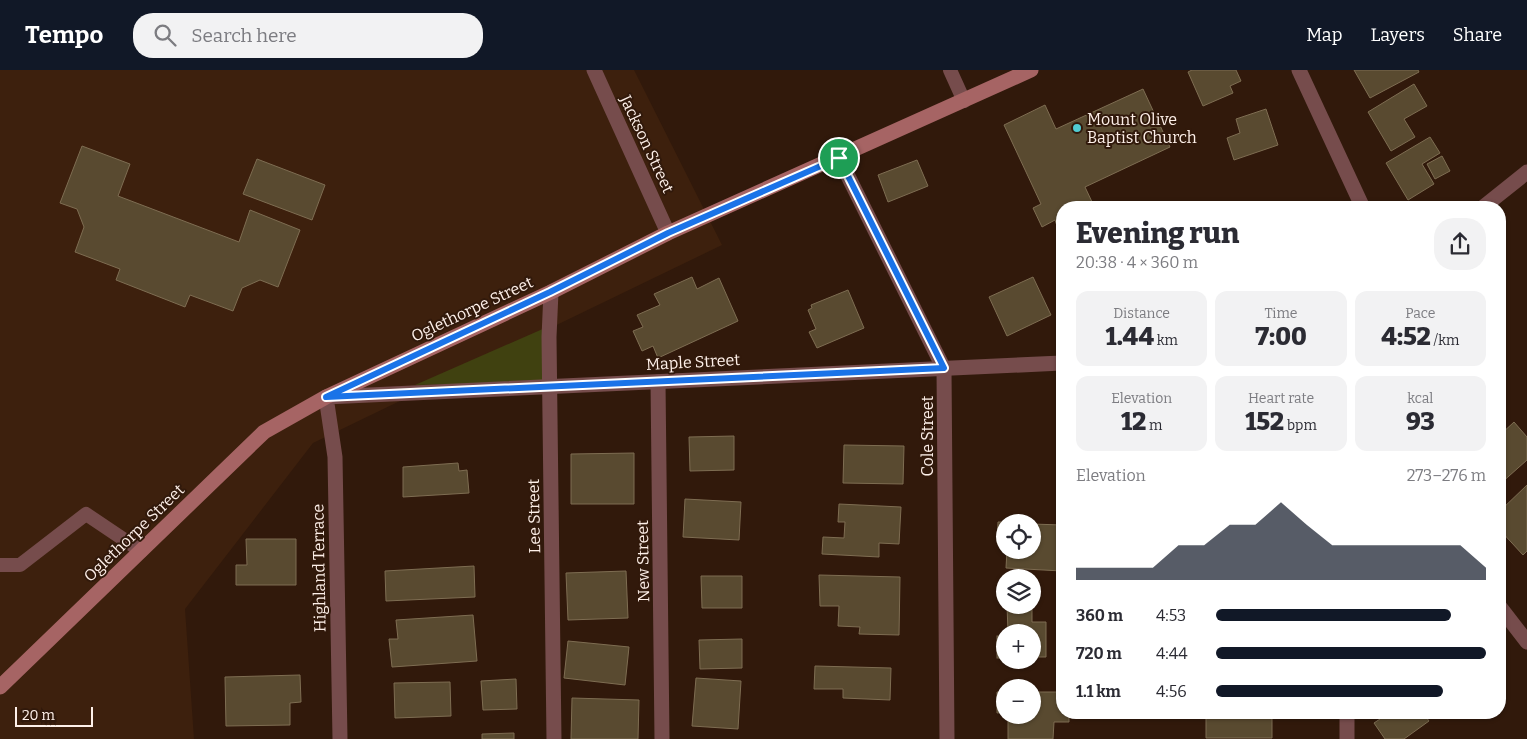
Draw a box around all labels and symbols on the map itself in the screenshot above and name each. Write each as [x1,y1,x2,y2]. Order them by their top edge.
street label: Jackson Street [616,91,678,196]
place label: Mount Olive Baptist Church [1087,110,1197,147]
marker: Mount Olive Baptist Church [1071,122,1083,134]
pin [818,137,860,179]
street label: Oglethorpe Street [408,272,536,346]
street label: Maple Street [646,350,741,374]
street label: Cole Street [918,395,937,476]
street label: Lee Street [524,478,544,553]
street label: Oglethorpe Street [80,480,188,586]
street label: Highland Terrace [308,504,330,632]
street label: New Street [633,520,653,602]
scale bar [15,704,92,727]

